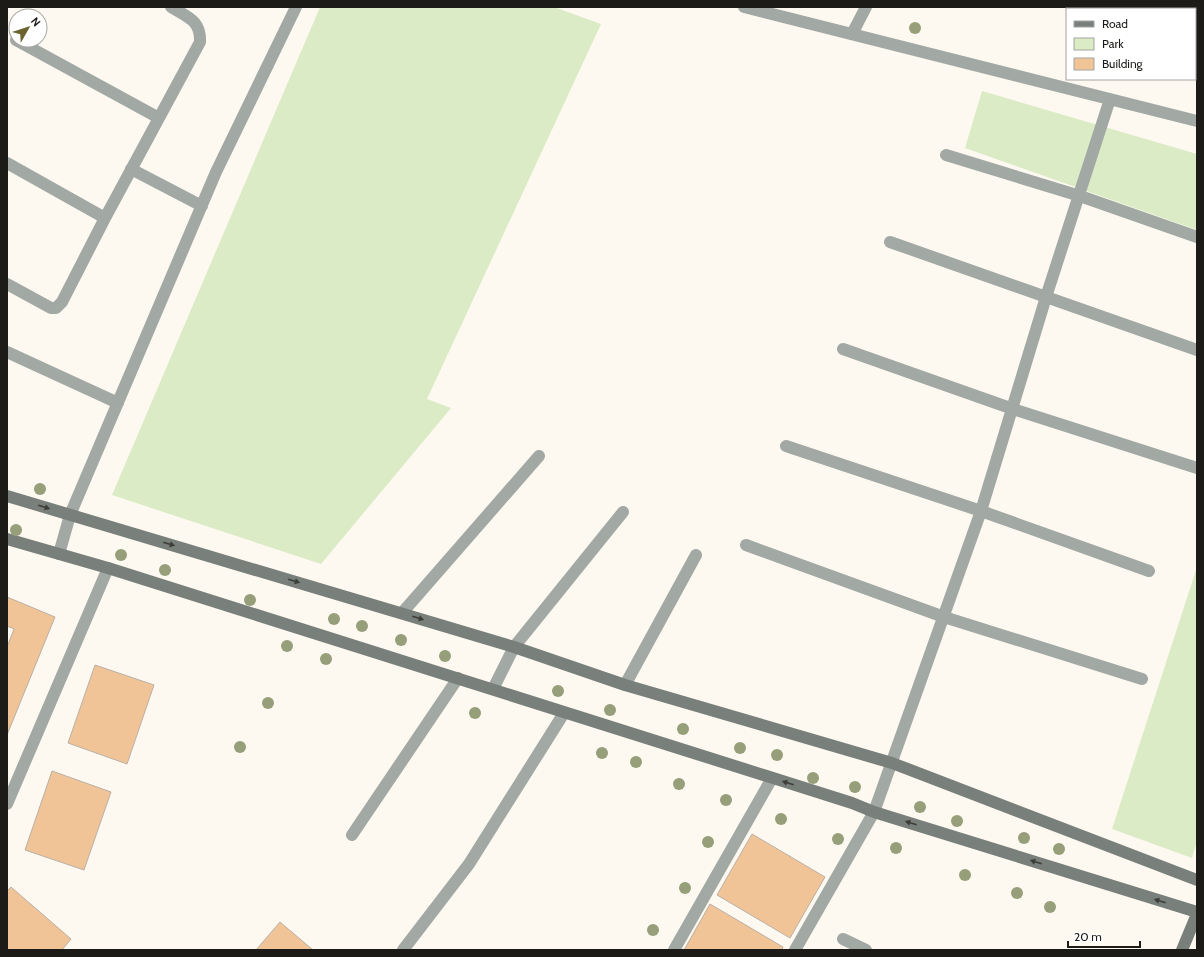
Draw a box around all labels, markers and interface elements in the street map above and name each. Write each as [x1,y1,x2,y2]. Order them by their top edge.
north arrow [8,8,48,48]
legend [1066,8,1196,80]
text: N [28,14,44,29]
text: Road [1102,16,1128,31]
text: Park [1102,36,1124,51]
text: Building [1102,56,1144,71]
one-way arrow [39,504,51,510]
one-way arrow [163,541,175,547]
one-way arrow [288,578,300,584]
one-way arrow [413,615,425,621]
one-way arrow [782,780,794,786]
one-way arrow [905,820,917,826]
one-way arrow [1029,859,1041,865]
one-way arrow [1153,897,1165,903]
scale bar [1068,923,1140,949]
text: 20 m [1074,929,1102,944]

